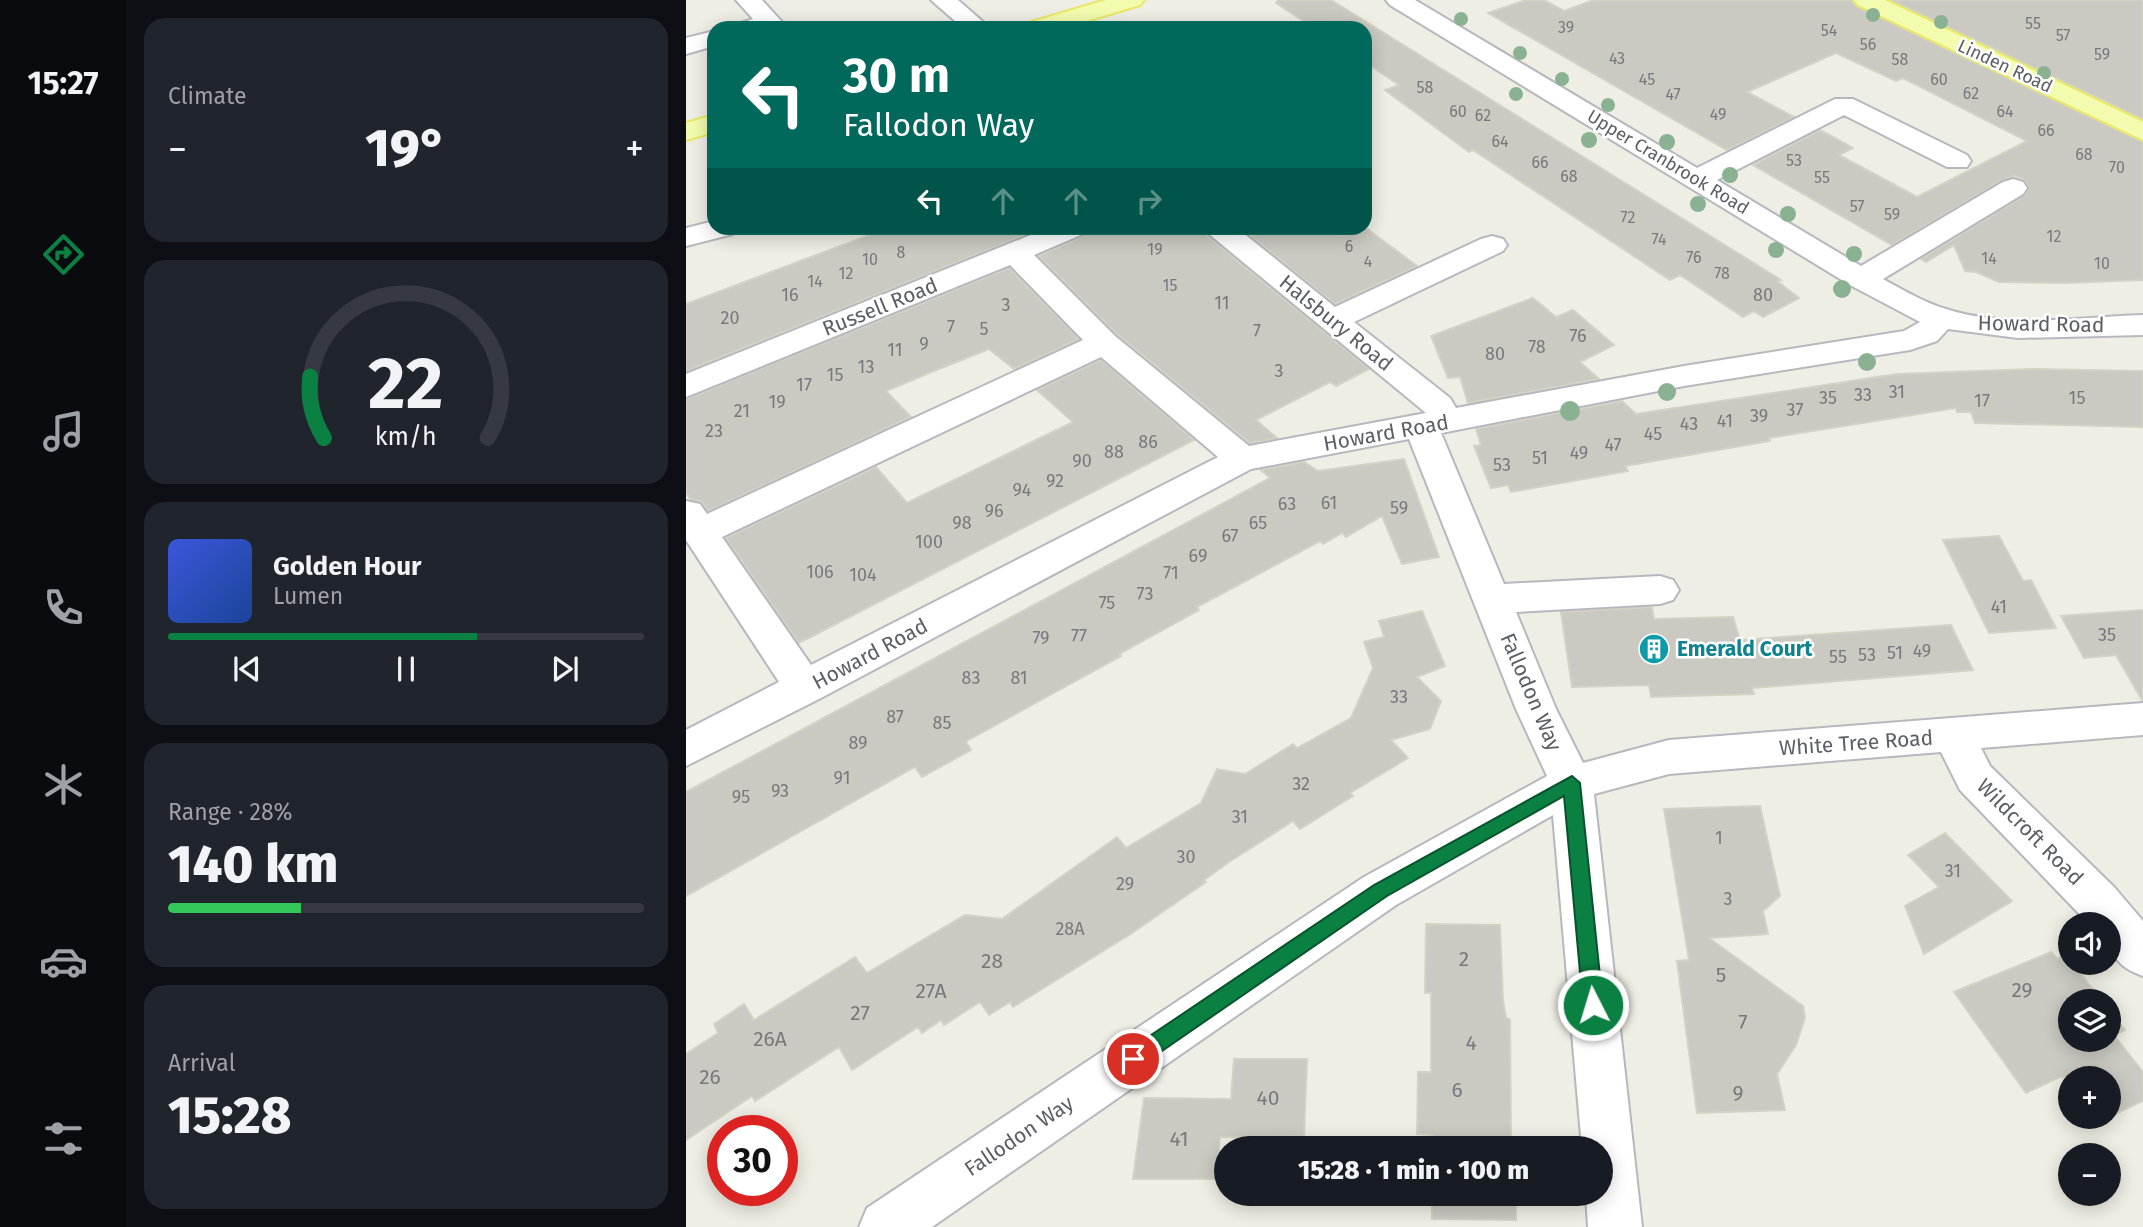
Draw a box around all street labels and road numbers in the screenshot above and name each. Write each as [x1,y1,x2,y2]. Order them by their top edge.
street label: Linden Road [1954,34,2056,98]
street label: Upper Cranbrook Road [1583,105,1753,219]
street label: Halsbury Road [1274,269,1398,377]
street label: Russell Road [819,272,941,342]
street label: Howard Road [1977,310,2105,338]
street label: Howard Road [1321,409,1451,457]
street label: Howard Road [808,613,932,695]
street label: Fallodon Way [1494,629,1568,755]
street label: White Tree Road [1778,725,1934,761]
street label: Wildcroft Road [1971,773,2089,891]
street label: Fallodon Way [960,1090,1079,1182]

